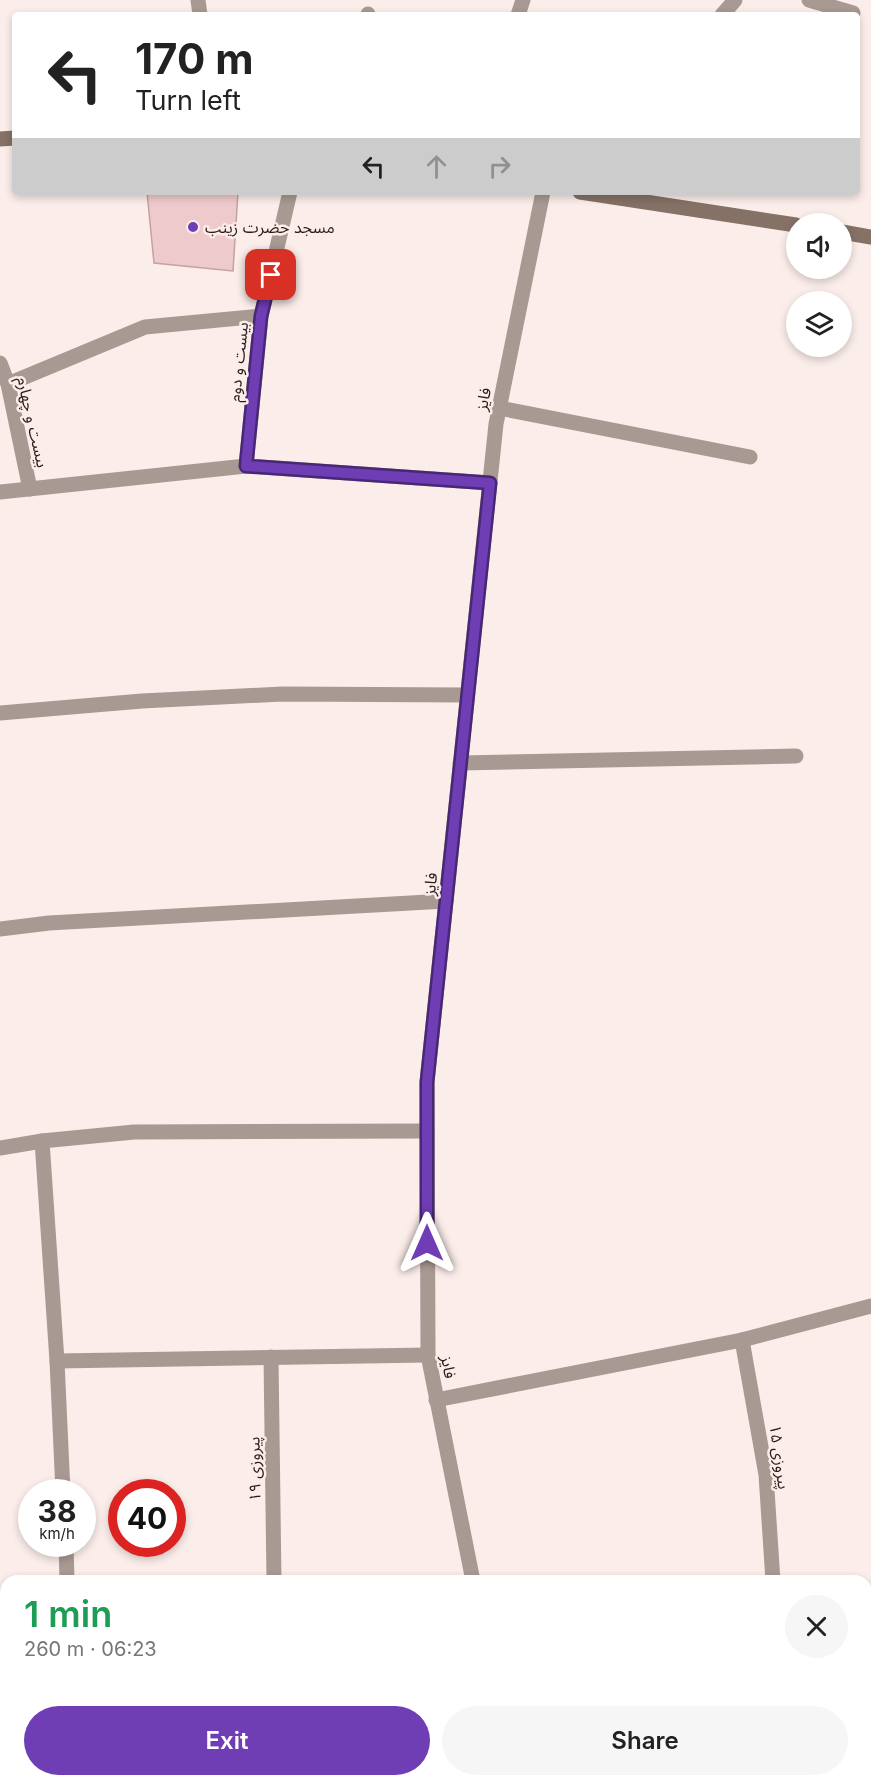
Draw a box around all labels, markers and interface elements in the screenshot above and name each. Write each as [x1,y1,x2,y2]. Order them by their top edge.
text: 170 m [135,33,253,84]
icon: left [36,36,114,114]
text: Turn left [135,84,241,117]
icon: left [357,150,390,183]
icon: ahead [420,150,453,183]
icon: right [483,150,516,183]
map controls [786,213,852,357]
button: sound [786,213,852,279]
place label: مسجد حضرت زینب [205,217,335,237]
marker: مسجد حضرت زینب [186,220,200,234]
pin [245,249,296,300]
icon: arrive [254,258,287,291]
button: layers [786,291,852,357]
street label: بیست و دوم [224,321,255,403]
street label: بیست و چهارم [10,375,53,470]
street label: فایز [471,386,495,413]
street label: فایز [419,872,441,897]
position arrow [395,1211,459,1275]
street label: فایز [437,1353,461,1380]
street label: پیروزی ۱۵ [764,1423,794,1491]
street label: پیروزی ۱۹ [243,1436,266,1502]
speed limit sign: 40 [108,1479,186,1557]
text: 38 [38,1493,76,1529]
text: km/h [39,1524,75,1543]
text: 1 min [24,1592,112,1636]
button: close [785,1595,848,1658]
text: 260 m · 06:23 [24,1637,157,1661]
button: Exit [24,1706,430,1775]
button: Share [442,1706,848,1775]

